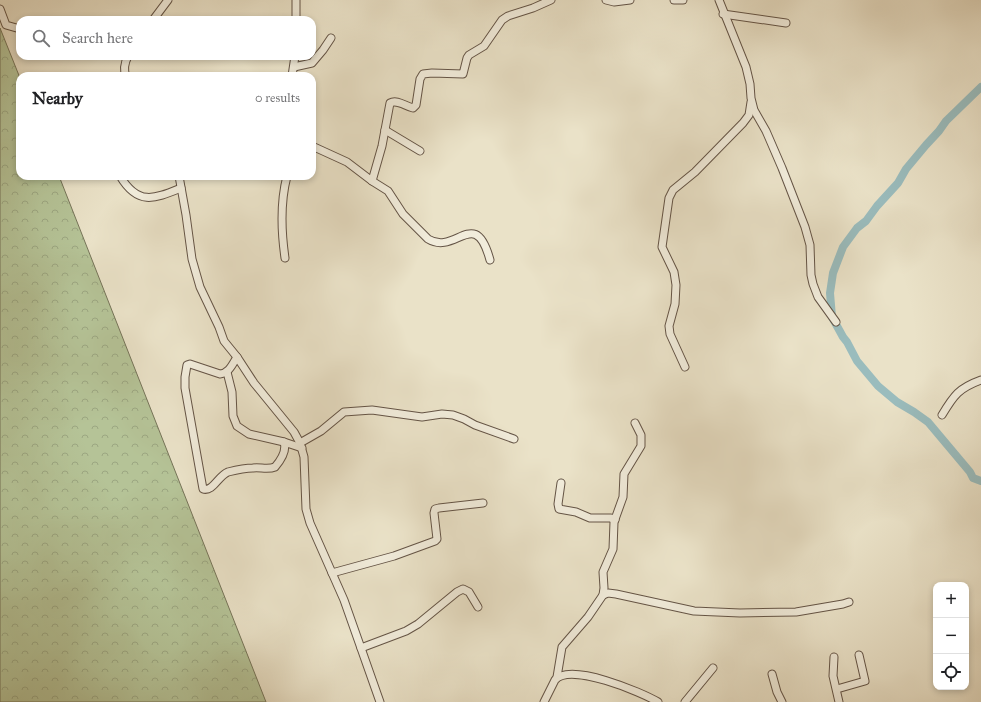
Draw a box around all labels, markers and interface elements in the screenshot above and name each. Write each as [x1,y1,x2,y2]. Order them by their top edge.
search box [16,16,316,60]
icon: search [30,27,52,49]
text: Search here [62,29,133,47]
text: Nearby [32,88,83,109]
text: 0 results [255,90,300,106]
map controls [933,582,969,690]
button: + [933,582,969,618]
button: − [933,618,969,654]
button: locate [933,654,969,690]

